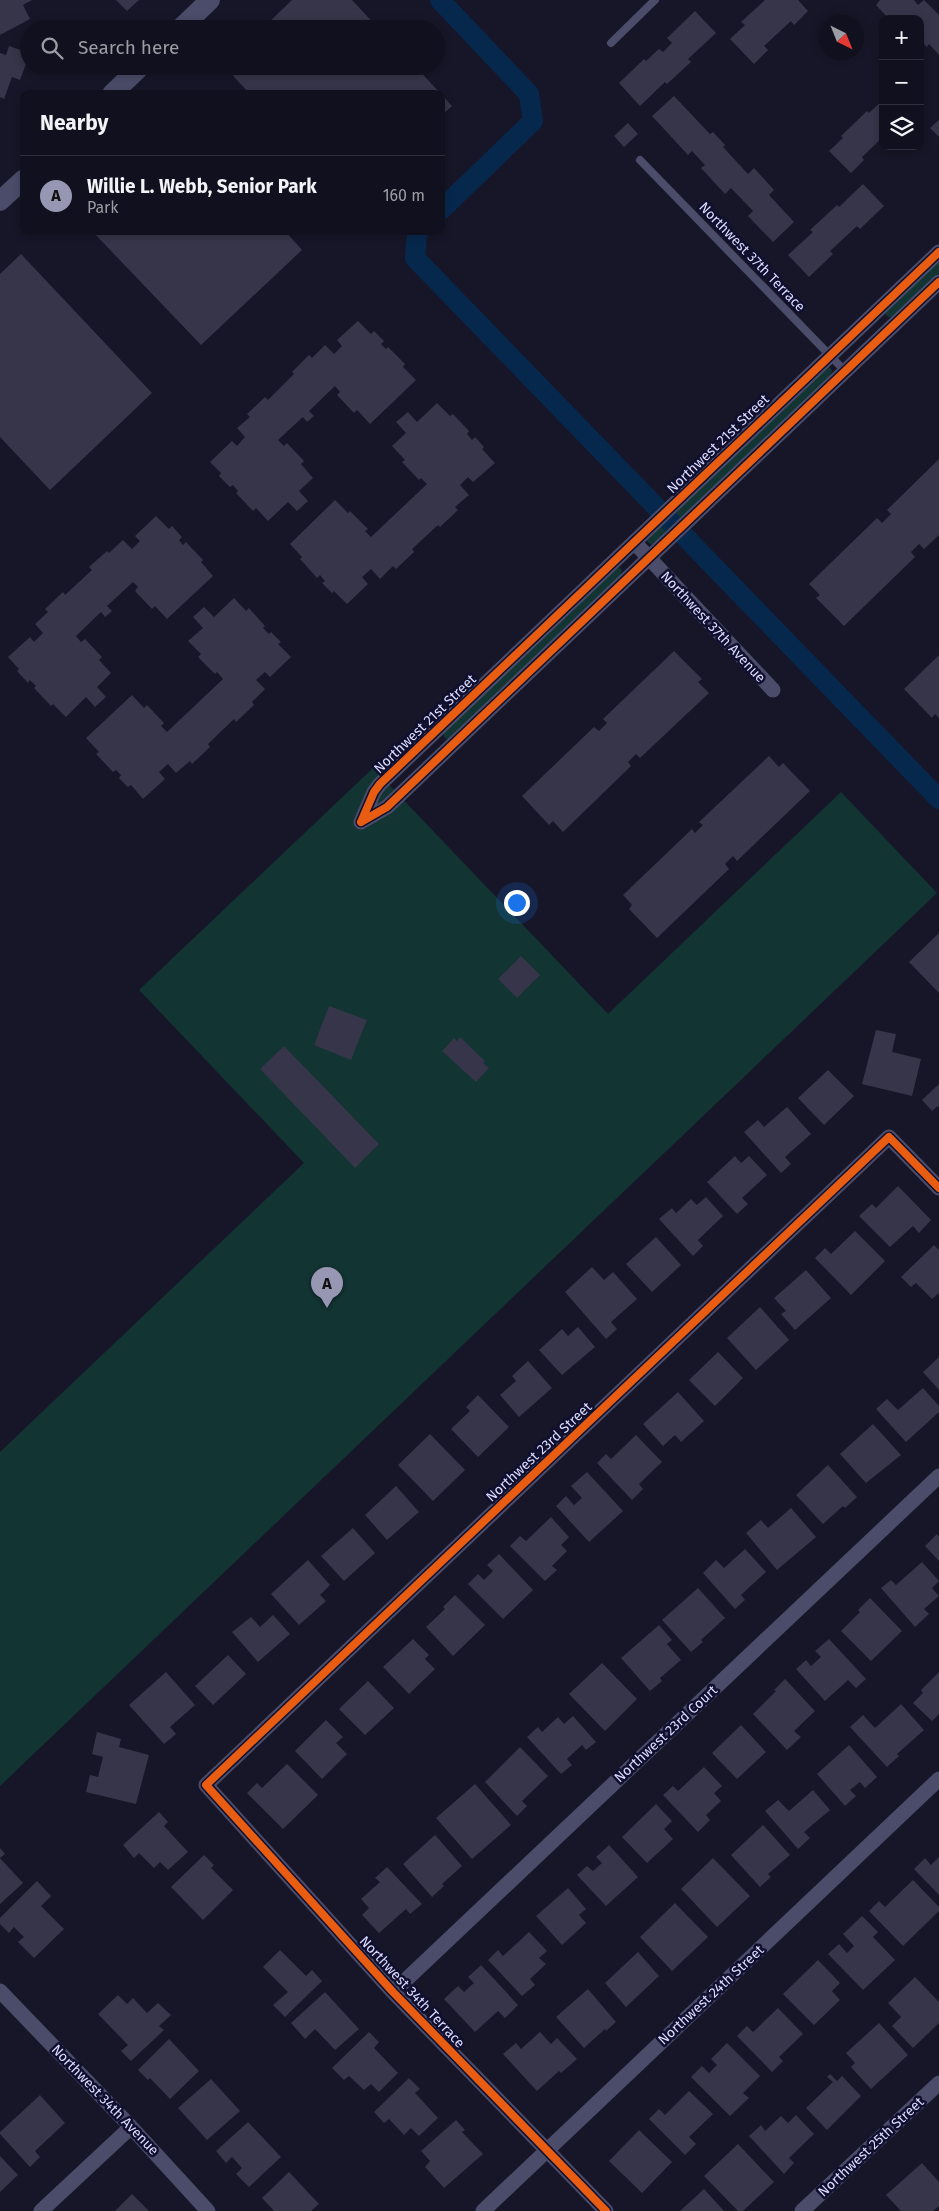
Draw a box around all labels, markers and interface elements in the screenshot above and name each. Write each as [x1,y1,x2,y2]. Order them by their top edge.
north arrow [819,15,864,60]
map controls [879,15,924,150]
button: + [879,15,924,60]
search box [20,20,445,75]
icon: search [38,34,66,62]
text: Search here [78,36,179,59]
button: − [879,60,924,105]
button: layers [879,105,924,150]
text: Nearby [40,110,108,136]
text: Willie L. Webb, Senior Park [87,175,317,198]
text: A [51,186,61,205]
text: 160 m [383,186,425,205]
text: Park [87,198,119,217]
street label: Northwest 37th Terrace [695,199,809,315]
street label: Northwest 21st Street [663,390,773,497]
street label: Northwest 37th Avenue [657,568,769,686]
street label: Northwest 21st Street [370,670,480,777]
your location [504,890,530,916]
pin: A [311,1267,343,1308]
street label: Northwest 23rd Street [483,1398,596,1505]
street label: Northwest 23rd Court [611,1681,722,1786]
street label: Northwest 34th Terrace [356,1933,468,2051]
street label: Northwest 24th Street [655,1941,768,2048]
street label: Northwest 34th Avenue [48,2041,162,2159]
street label: Northwest 25th Street [815,2093,928,2200]

